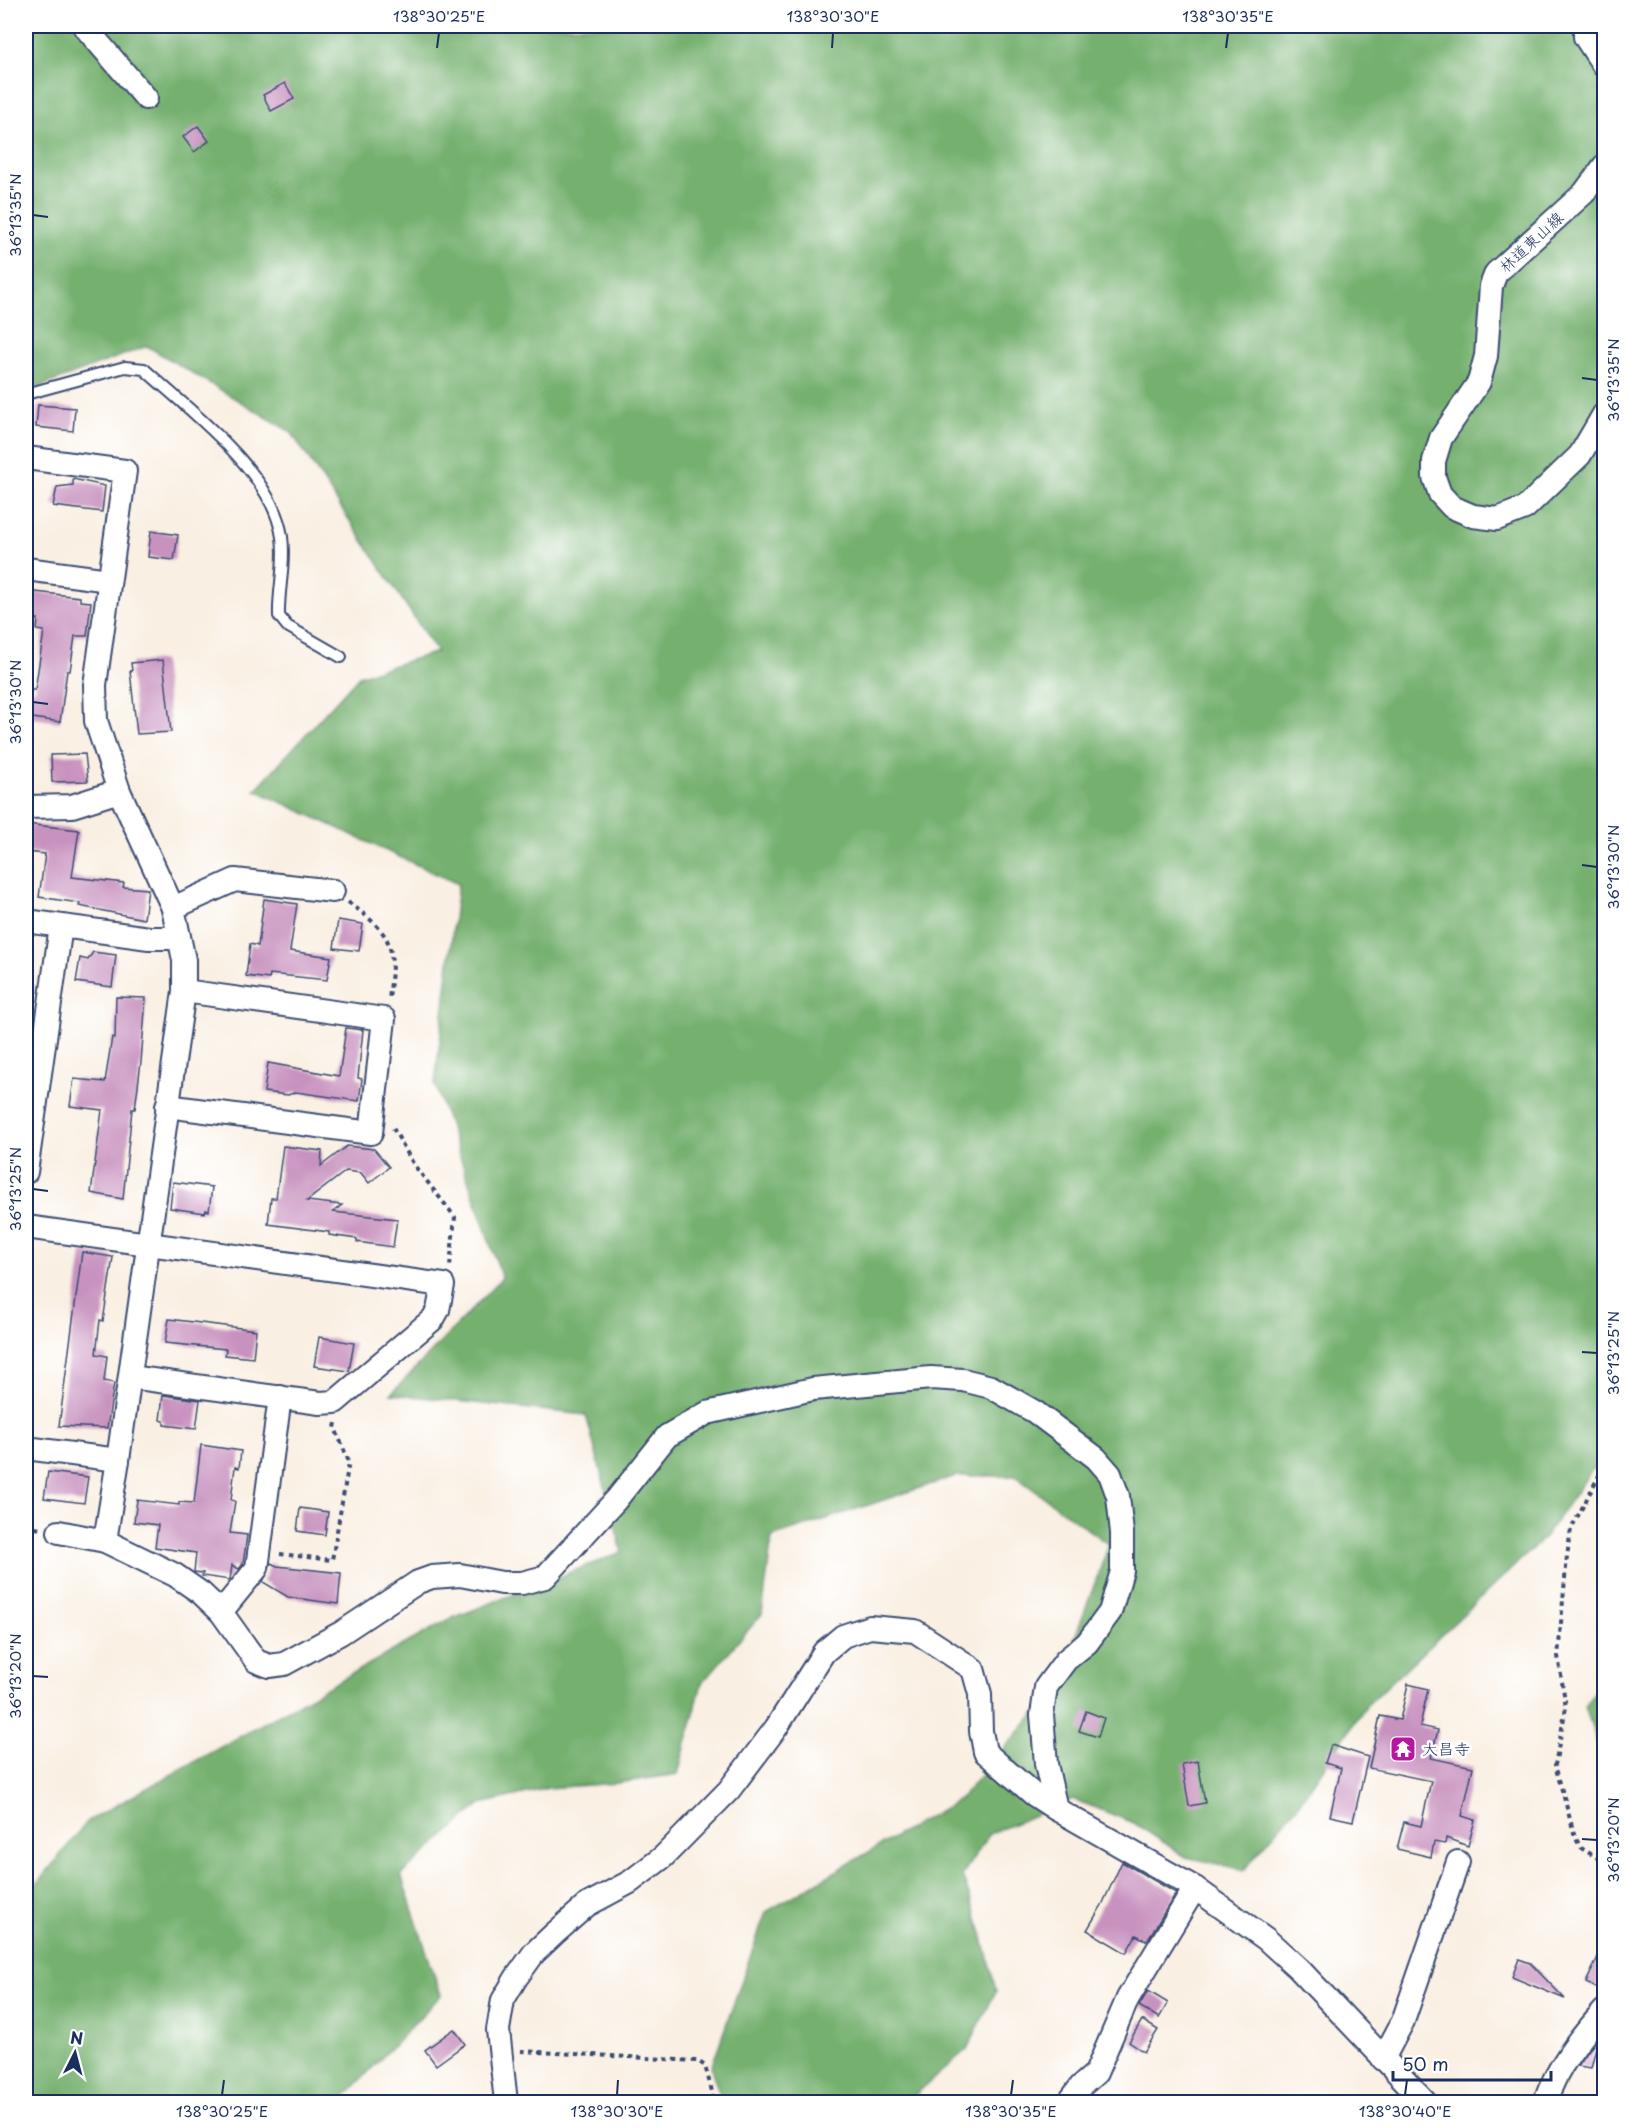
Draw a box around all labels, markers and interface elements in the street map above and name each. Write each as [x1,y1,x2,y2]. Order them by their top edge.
text: 138°30'25"E [393,4,485,27]
text: 138°30'30"E [787,4,880,27]
text: 138°30'35"E [1182,4,1274,27]
text: 36°13'35"N [3,173,26,257]
street label: 林道東山線 [1493,205,1568,277]
text: 36°13'35"N [1601,338,1624,422]
text: 36°13'30"N [3,659,26,745]
text: 36°13'30"N [1601,824,1624,910]
text: 36°13'25"N [3,1147,26,1231]
text: 36°13'25"N [1601,1311,1624,1395]
text: 36°13'20"N [3,1633,26,1719]
temple icon: 大昌寺 [1388,1734,1418,1764]
place label: 大昌寺 [1422,1736,1470,1760]
text: 36°13'20"N [1601,1797,1624,1883]
north arrow [45,2023,105,2083]
text: N [69,2024,84,2050]
scale bar [1393,2044,1550,2082]
text: 50 m [1402,2050,1449,2077]
text: 138°30'25"E [176,2099,268,2122]
text: 138°30'30"E [571,2099,664,2122]
text: 138°30'35"E [965,2099,1057,2122]
text: 138°30'40"E [1359,2099,1451,2122]

